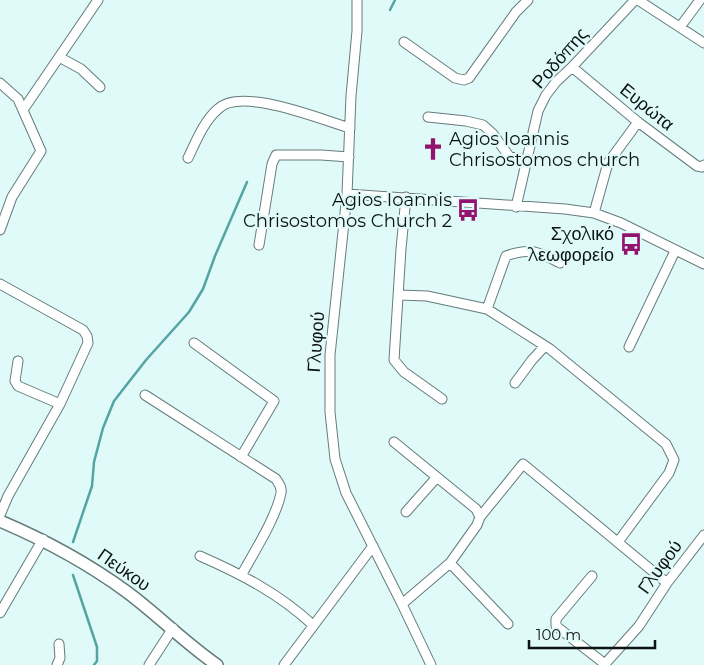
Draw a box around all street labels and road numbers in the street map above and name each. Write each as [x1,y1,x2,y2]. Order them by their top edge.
street label: Ροδόπης [528,23,593,93]
street label: Ευρώτα [616,79,678,135]
street label: Γλυφού [303,311,329,373]
street label: Γλυφού [633,536,687,598]
street label: Πεύκου [93,544,155,596]

